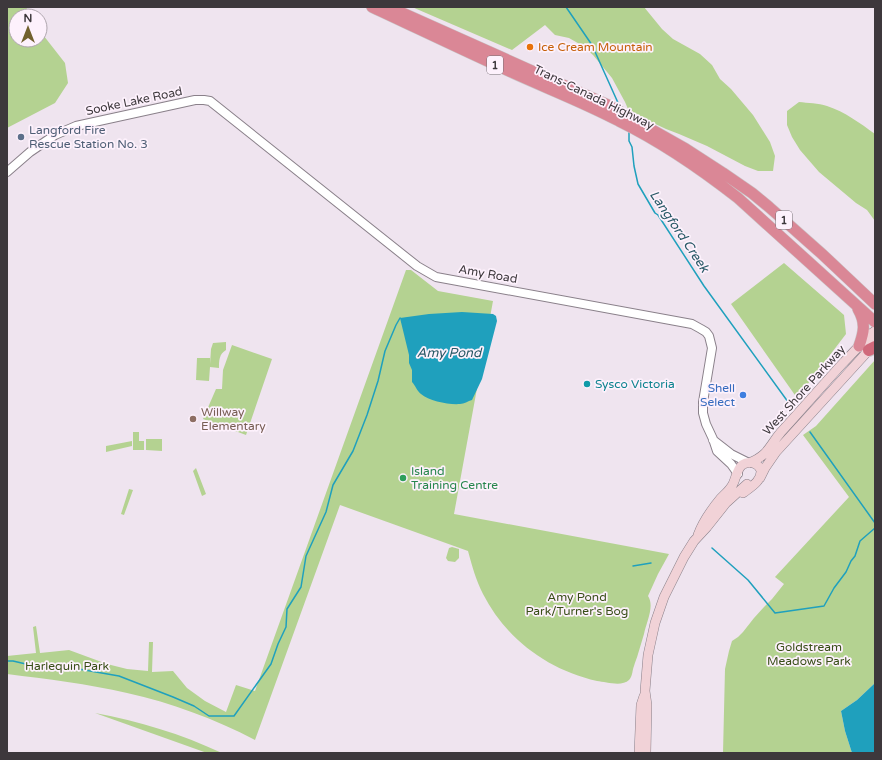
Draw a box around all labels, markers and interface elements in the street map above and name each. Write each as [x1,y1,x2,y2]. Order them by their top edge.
north arrow [8,8,48,48]
text: N [24,12,32,25]
place label: Ice Cream Mountain [538,40,653,54]
marker: Ice Cream Mountain [525,42,535,52]
road number: 1 [487,56,503,74]
street label: Trans-Canada Highway [532,62,657,132]
street label: Sooke Lake Road [84,84,184,118]
place label: Langford Fire Rescue Station No. 3 [29,123,148,151]
marker: Langford Fire Rescue Station No. 3 [16,132,26,142]
water label: Langford Creek [646,188,713,276]
road number: 1 [776,211,792,229]
street label: Amy Road [457,262,519,286]
street label: West Shore Parkway [760,342,848,438]
water label: Amy Pond [417,345,483,361]
place label: Sysco Victoria [595,377,675,391]
marker: Sysco Victoria [582,379,592,389]
place label: Shell Select [700,381,735,409]
marker: Shell Select [738,390,748,400]
place label: Willway Elementary [201,405,266,433]
marker: Willway Elementary [188,414,198,424]
place label: Island Training Centre [411,464,498,492]
marker: Island Training Centre [398,473,408,483]
park label: Amy Pond Park/Turner's Bog [526,590,628,618]
park label: Goldstream Meadows Park [767,640,851,668]
park label: Harlequin Park [25,659,110,673]

